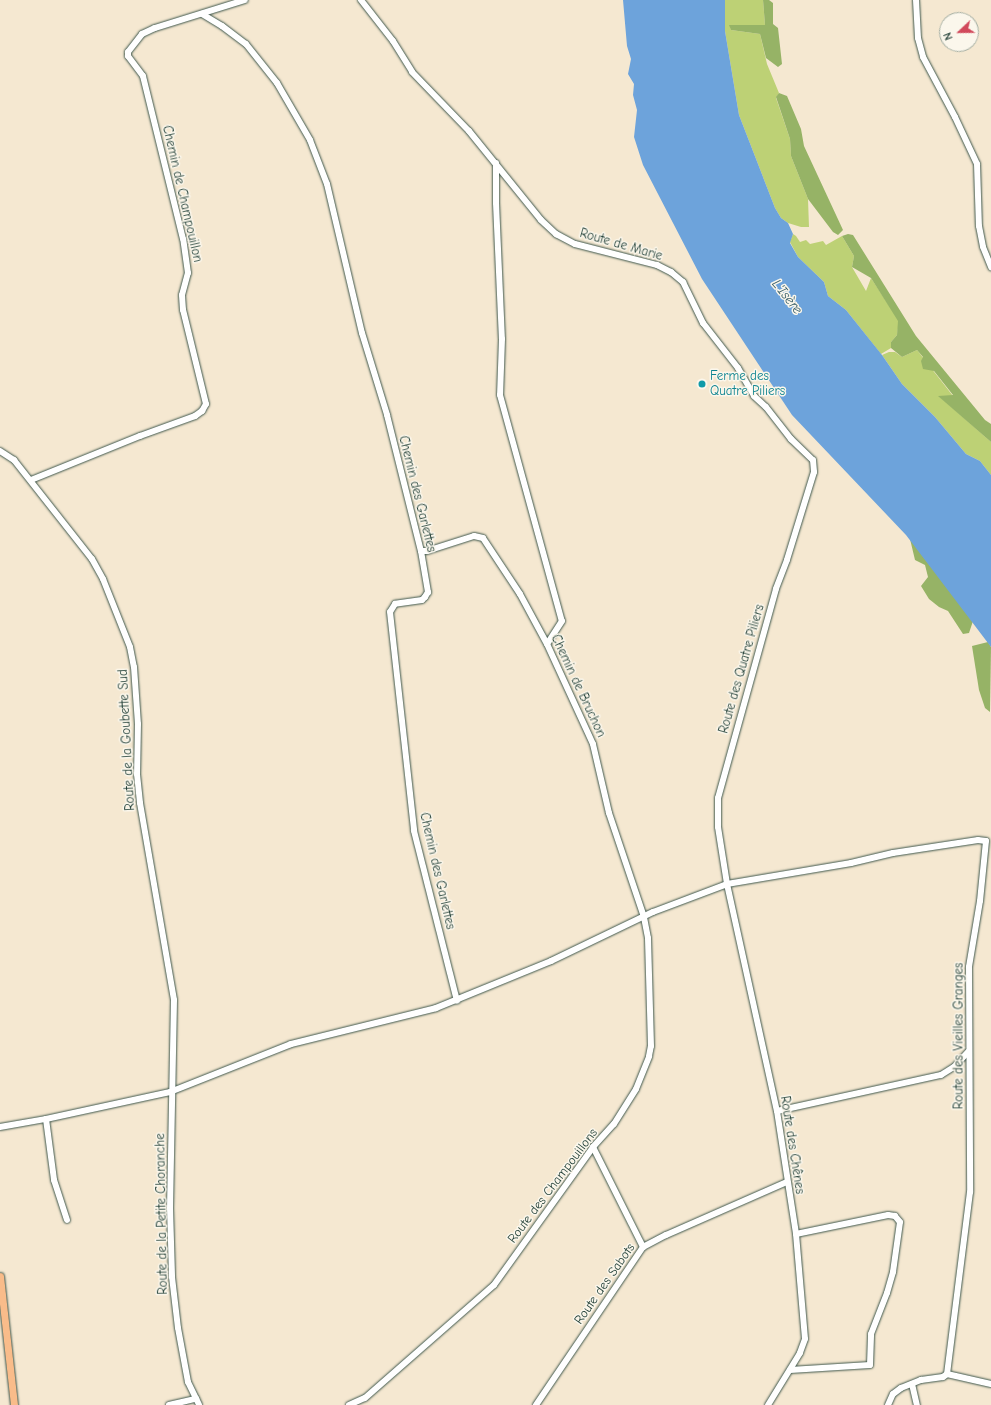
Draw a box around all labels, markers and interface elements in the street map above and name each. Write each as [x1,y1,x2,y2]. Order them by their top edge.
north arrow [939,12,979,52]
text: N [941,31,956,42]
street label: Chemin de Champouillon [159,124,205,264]
street label: Route de Marie [578,226,664,264]
water label: L'Isère [768,276,806,318]
place label: Ferme des Quatre Piliers [710,369,785,400]
marker: Ferme des Quatre Piliers [697,379,707,389]
street label: Chemin des Garlettes [395,434,439,554]
street label: Route des Quatre Piliers [716,603,768,735]
street label: Chemin de Bruchon [547,632,609,740]
street label: Route de la Goubette Sud [115,669,139,811]
street label: Chemin des Garlettes [416,811,458,931]
street label: Route des Vieilles Granges [951,963,967,1109]
street label: Route des Chênes [777,1095,807,1195]
street label: Route des Champouillons [505,1126,601,1246]
street label: Route de la Petite Choranche [153,1133,171,1295]
street label: Route des Sabots [571,1241,639,1327]

